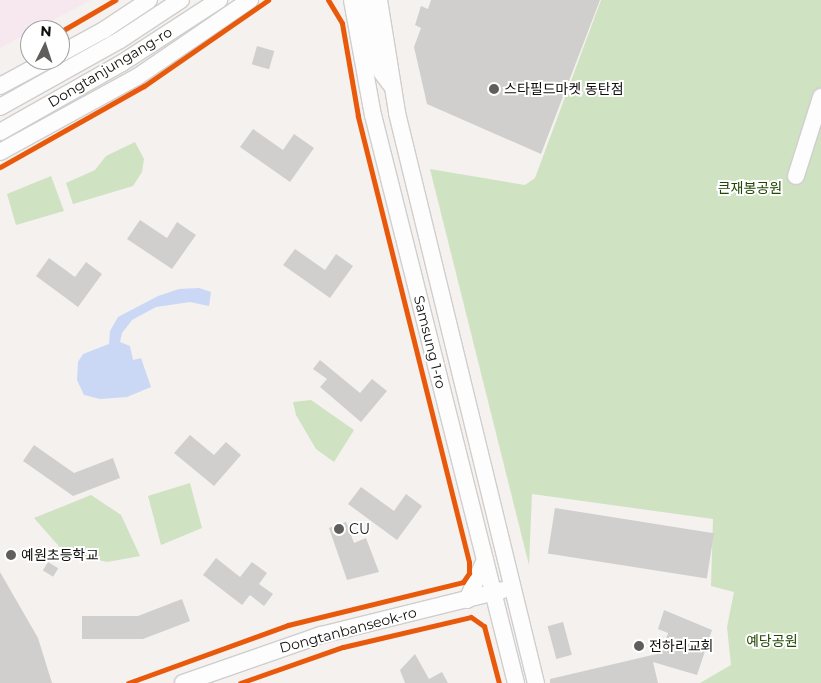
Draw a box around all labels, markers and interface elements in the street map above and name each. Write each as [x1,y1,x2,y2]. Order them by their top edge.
north arrow [20,20,70,70]
text: N [40,22,52,40]
street label: Dongtanjungang-ro [45,23,175,111]
place label: 스타필드마켓 동탄점 [504,81,624,97]
marker: 스타필드마켓 동탄점 [488,83,500,95]
park label: 큰재봉공원 [718,180,782,196]
street label: Samsung 1-ro [410,294,450,390]
place label: CU [349,521,370,537]
marker: CU [333,523,345,535]
place label: 예원초등학교 [21,547,98,563]
marker: 예원초등학교 [5,549,17,561]
street label: Dongtanbanseok-ro [278,604,418,656]
park label: 예당공원 [746,633,798,649]
place label: 전하리교회 [649,638,713,654]
marker: 전하리교회 [633,640,645,652]

